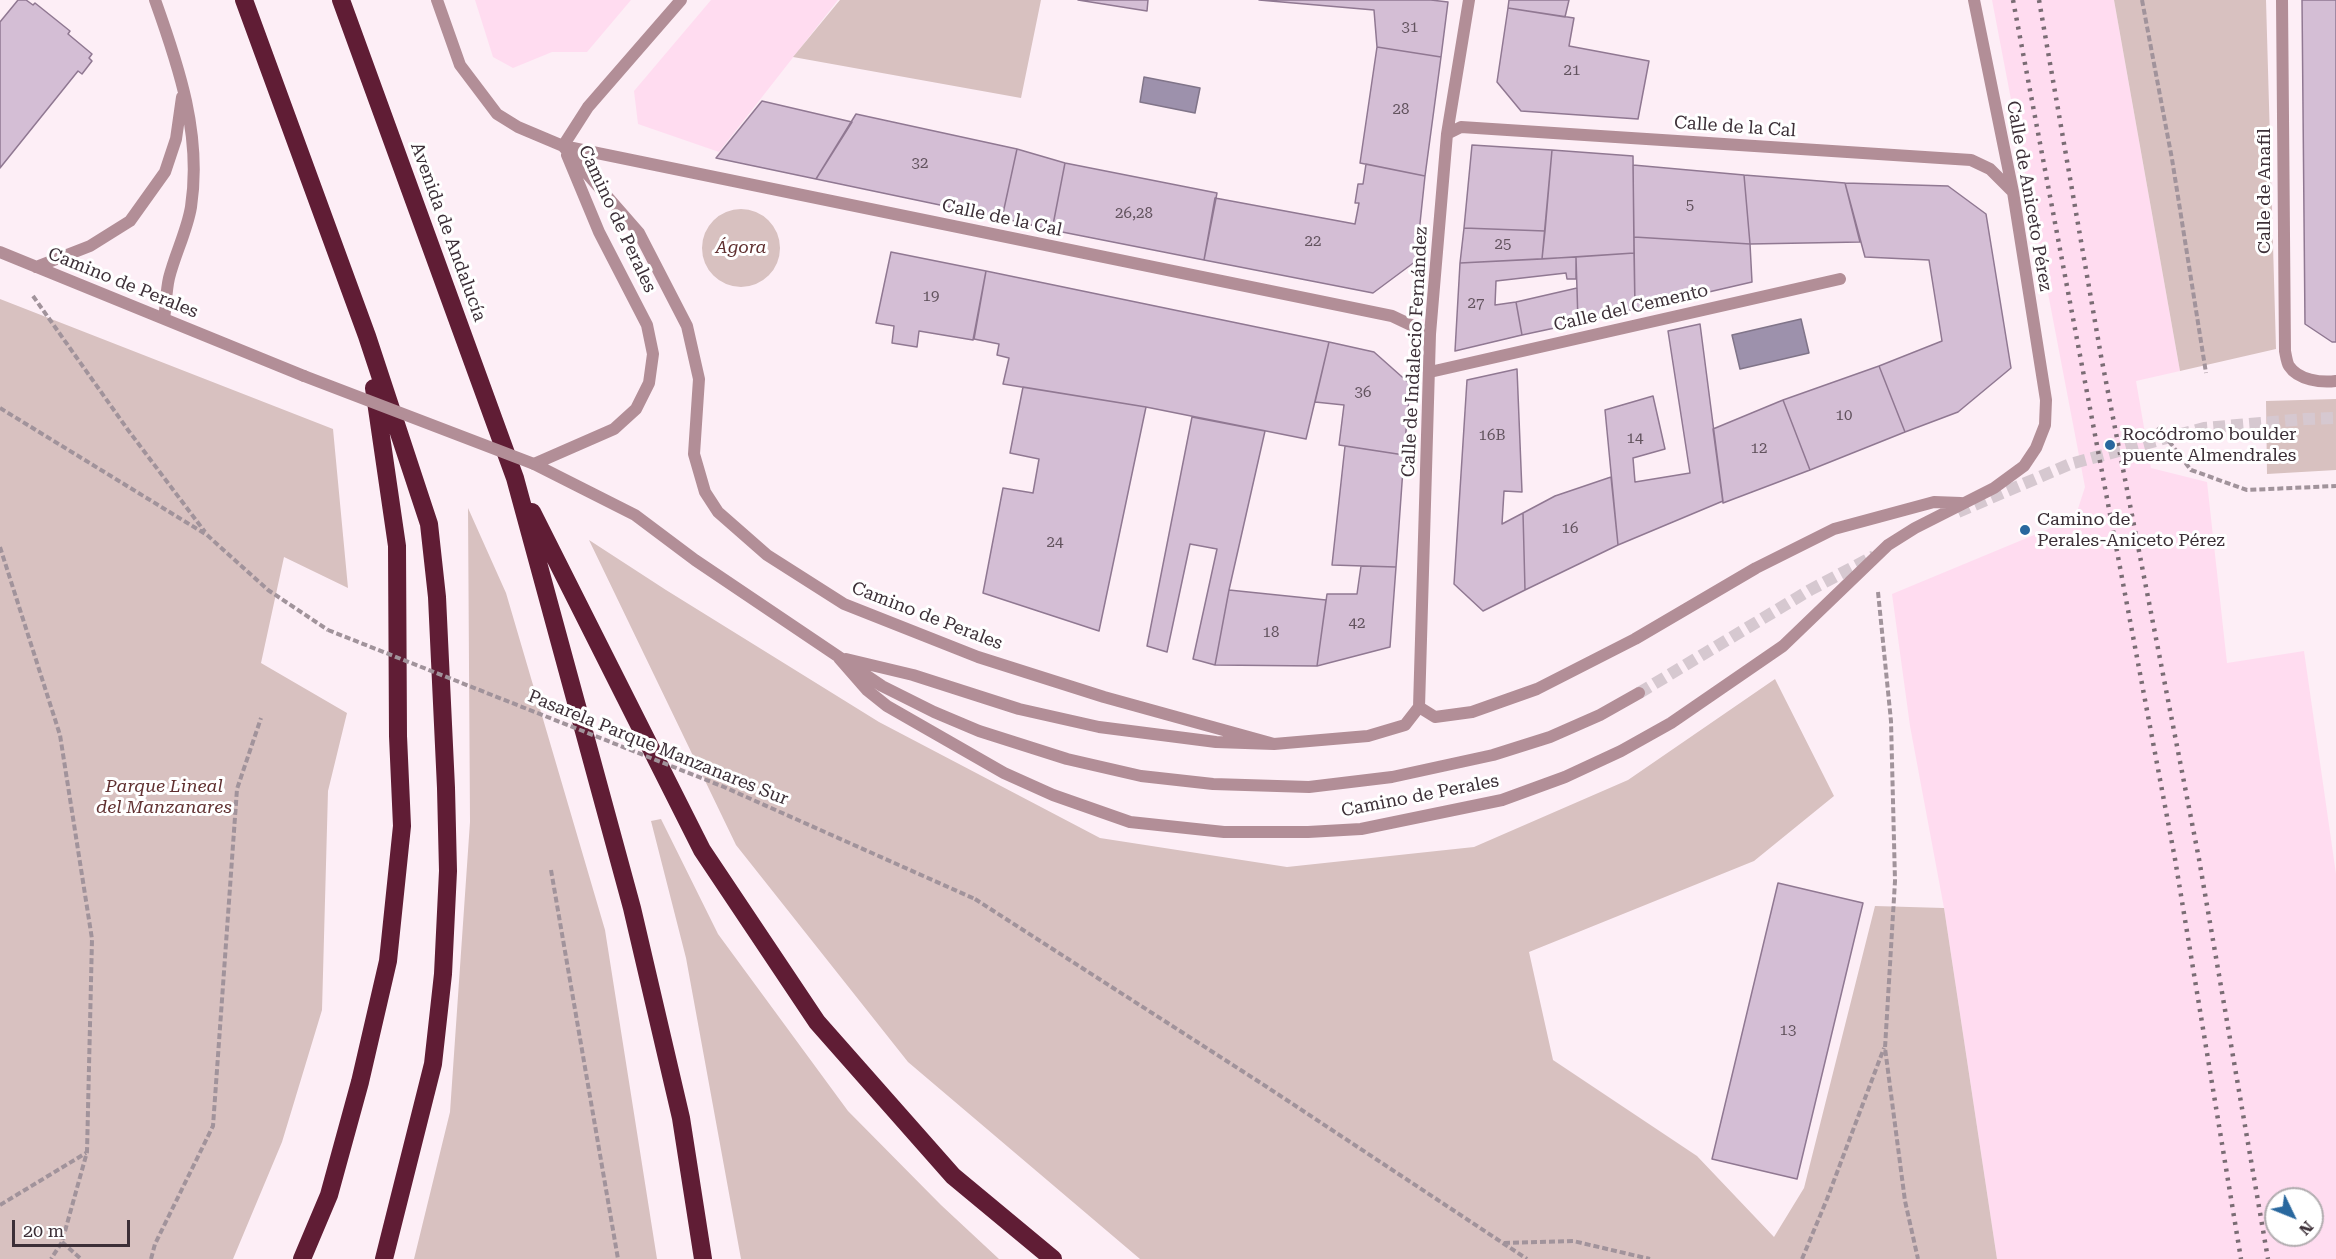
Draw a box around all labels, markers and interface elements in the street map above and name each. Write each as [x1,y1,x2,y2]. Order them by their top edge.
house number: 31 [1402,19,1418,37]
house number: 21 [1564,62,1580,80]
street label: Calle de Aniceto Pérez [2002,99,2056,293]
house number: 28 [1393,101,1409,119]
street label: Calle de la Cal [1673,112,1797,142]
street label: Calle de Anafil [2254,128,2276,254]
street label: Avenida de Andalucía [406,140,490,324]
street label: Camino de Perales [573,142,661,296]
house number: 32 [912,155,928,173]
street label: Calle de la Cal [940,195,1064,241]
house number: 5 [1686,197,1694,215]
house number: 26,28 [1115,205,1153,223]
street label: Calle de Indalecio Fernández [1398,226,1432,478]
house number: 22 [1305,233,1321,251]
house number: 25 [1495,236,1511,254]
park label: Ágora [716,237,766,259]
street label: Camino de Perales [45,243,201,323]
street label: Calle del Cemento [1552,280,1710,336]
house number: 19 [923,288,939,306]
house number: 27 [1468,295,1484,313]
house number: 36 [1355,384,1371,402]
house number: 10 [1836,407,1852,425]
place label: Rocódromo boulder puente Almendrales [2122,424,2297,466]
house number: 16B [1479,427,1505,445]
house number: 14 [1627,430,1643,448]
marker: Rocódromo boulder puente Almendrales [2103,438,2117,452]
house number: 12 [1751,440,1767,458]
place label: Camino de Perales-Aniceto Pérez [2037,509,2225,552]
house number: 16 [1562,520,1578,538]
marker: Camino de Perales-Aniceto Pérez [2018,523,2032,537]
house number: 24 [1047,534,1063,552]
street label: Camino de Perales [848,577,1006,655]
house number: 42 [1349,615,1365,633]
house number: 18 [1263,624,1279,642]
street label: Pasarela Parque Manzanares Sur [525,686,791,810]
street label: Camino de Perales [1339,770,1501,822]
park label: Parque Lineal del Manzanares [96,776,232,818]
house number: 13 [1780,1022,1796,1040]
north arrow [2264,1187,2324,1247]
scale bar [15,1208,134,1246]
text: N [2295,1217,2317,1239]
text: 20 m [23,1220,64,1241]

